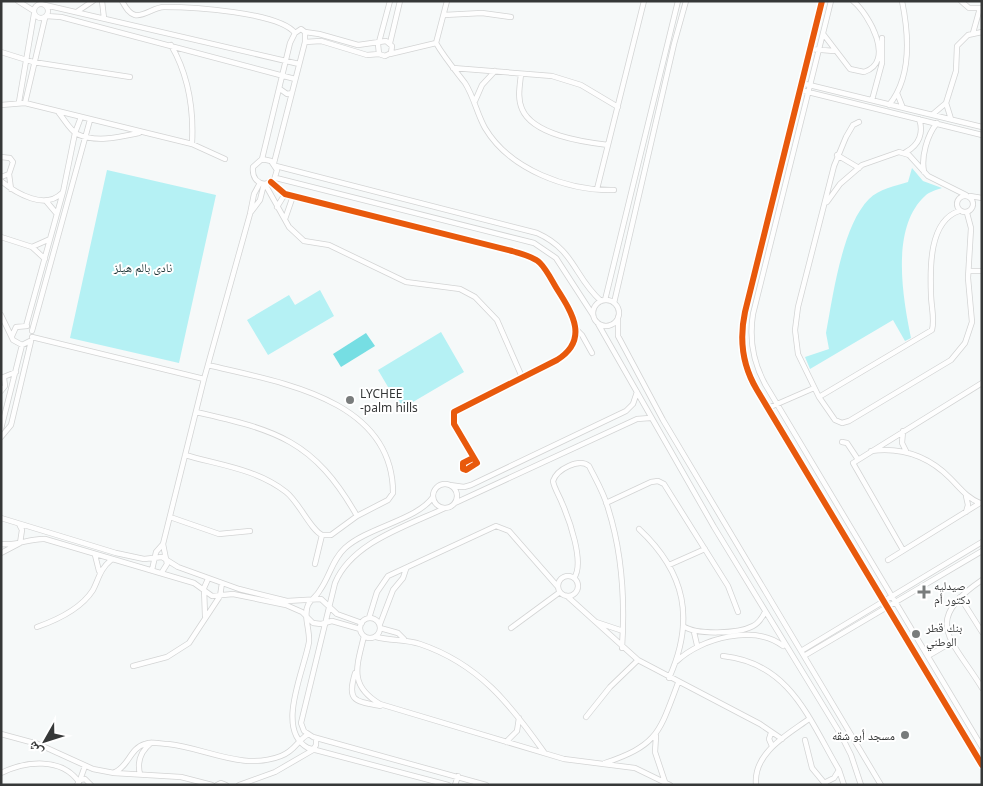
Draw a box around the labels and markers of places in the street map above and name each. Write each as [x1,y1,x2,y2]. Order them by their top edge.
place label: LYCHEE -palm hills [360,385,418,416]
marker: LYCHEE -palm hills [344,394,356,406]
place label: صيدليه دكتور أم [934,577,970,608]
marker: صيدليه دكتور أم [918,586,930,598]
place label: بنك قطر الوطني [925,619,962,652]
marker: بنك قطر الوطني [910,628,922,640]
place label: مسجد أبو شقه [832,727,895,744]
marker: مسجد أبو شقه [899,729,911,741]

